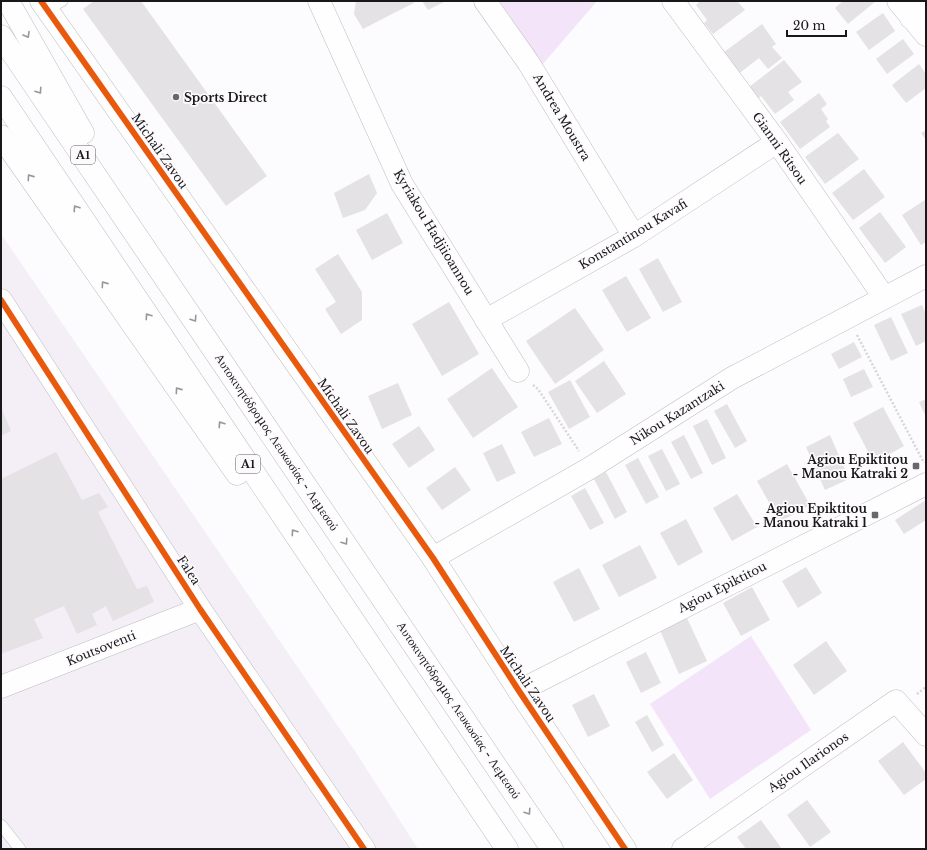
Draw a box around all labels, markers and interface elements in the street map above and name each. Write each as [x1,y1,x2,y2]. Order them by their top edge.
scale bar [787,12,846,38]
text: 20 m [793,18,825,33]
one-way arrow [23,31,30,38]
street label: Andrea Moustra [530,70,594,164]
one-way arrow [34,87,42,94]
place label: Sports Direct [184,90,268,105]
marker: Sports Direct [171,92,181,102]
street label: Gianni Ritsou [750,109,810,187]
street label: Michali Zavou [128,110,192,192]
road number: A1 [71,146,95,164]
street label: Kyriakou Hadjiioannou [391,167,477,297]
one-way arrow [27,174,35,181]
street label: Konstantinou Kavafi [576,196,690,272]
one-way arrow [73,205,81,212]
one-way arrow [102,281,109,288]
one-way arrow [145,313,153,320]
one-way arrow [189,315,197,322]
street label: Αυτοκινητόδρομος Λευκωσίας - Λεμεσού [212,351,342,533]
street label: Michali Zavou [314,375,378,457]
street label: Nikou Kazantzaki [627,378,727,448]
one-way arrow [176,388,183,395]
one-way arrow [218,421,226,428]
place label: Agiou Epiktitou - Manou Katraki 2 [793,452,908,481]
road number: A1 [236,455,260,473]
marker: Agiou Epiktitou - Manou Katraki 2 [911,461,921,471]
place label: Agiou Epiktitou - Manou Katraki 1 [754,501,867,530]
marker: Agiou Epiktitou - Manou Katraki 1 [870,510,880,520]
one-way arrow [291,529,299,536]
one-way arrow [340,538,347,545]
street label: Falea [174,553,204,588]
street label: Agiou Epiktitou [674,558,769,616]
street label: Αυτοκινητόδρομος Λευκωσίας - Λεμεσού [394,619,524,801]
street label: Koutsoventi [64,627,138,669]
street label: Michali Zavou [497,643,559,725]
street label: Agiou Ilarionos [764,729,851,796]
one-way arrow [523,808,530,815]

